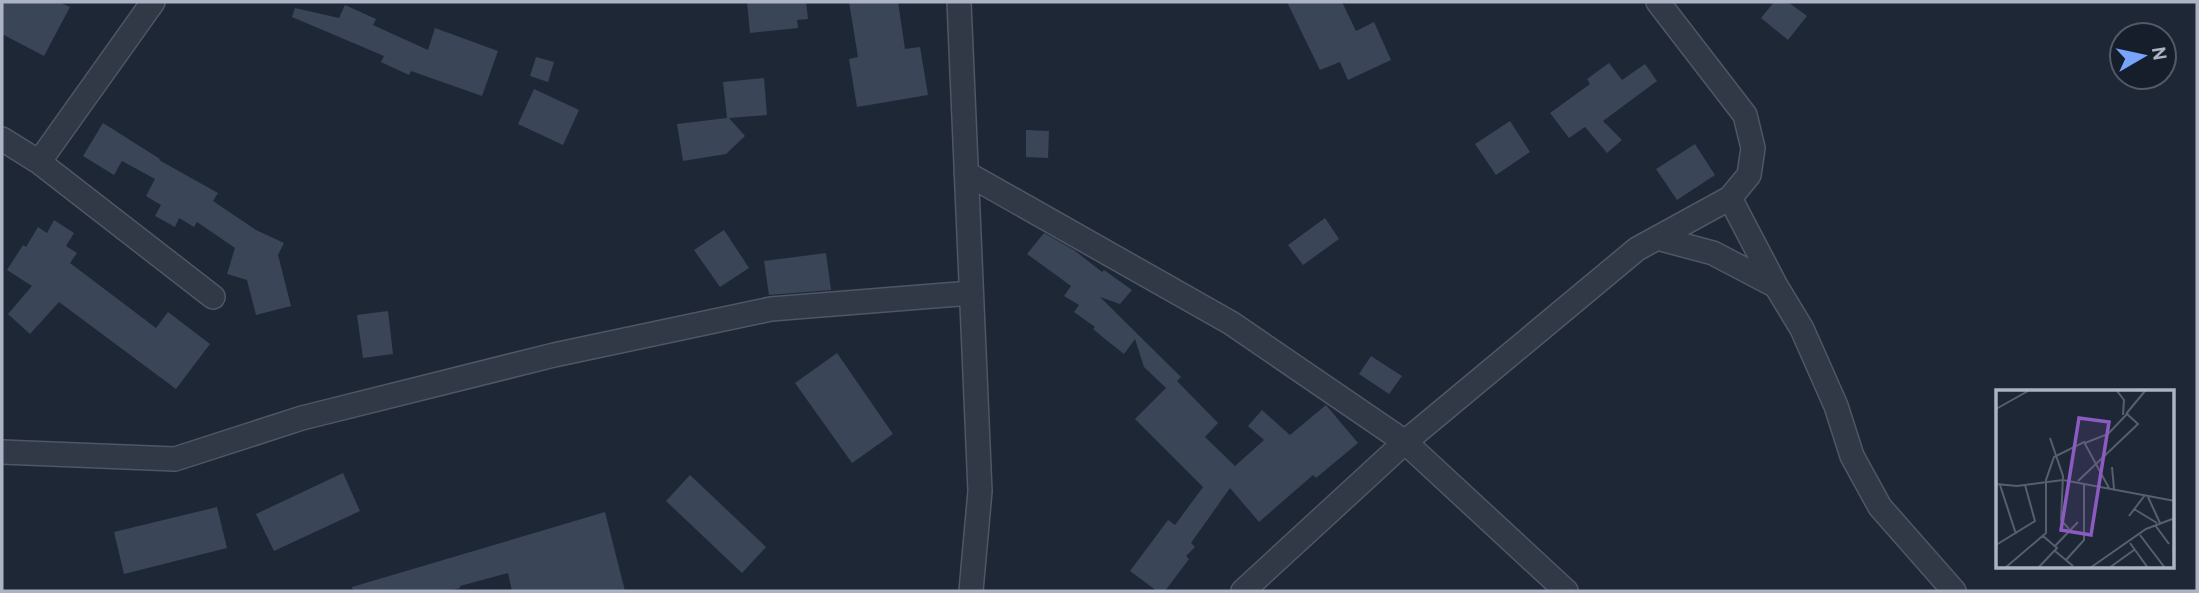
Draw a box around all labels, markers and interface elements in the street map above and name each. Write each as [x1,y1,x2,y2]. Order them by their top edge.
north arrow [2108,21,2178,91]
text: N [2145,45,2171,62]
inset map [1996,390,2174,568]

